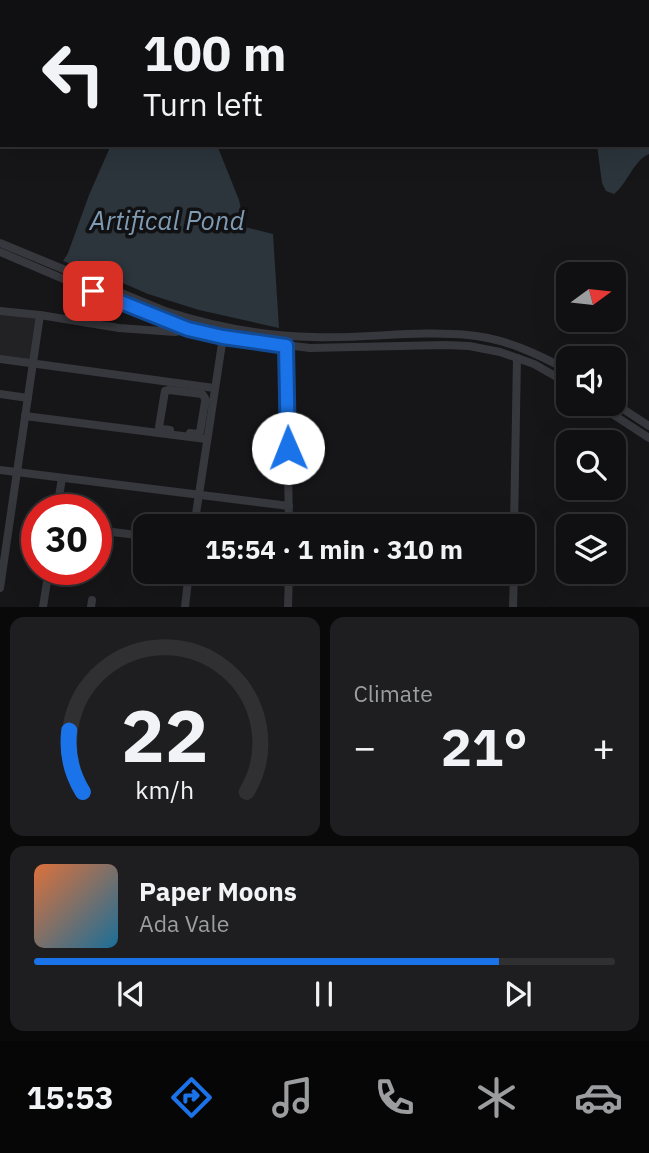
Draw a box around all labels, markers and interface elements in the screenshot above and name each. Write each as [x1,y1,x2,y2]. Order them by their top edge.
text: 100 m [143,21,287,84]
icon: left [28,28,119,119]
text: Turn left [143,83,263,125]
water label: Artifical Pond [88,203,245,237]
pin [63,261,123,321]
north arrow [556,262,626,332]
map controls [556,262,626,584]
icon: arrive [74,272,112,310]
button: sound [556,346,626,416]
position arrow [251,411,325,485]
button: search [556,430,626,500]
speed limit sign: 30 [21,494,112,585]
button: layers [556,514,626,584]
text: 15:54 · 1 min · 310 m [205,532,463,566]
text: Climate [354,678,433,708]
text: 22 [121,688,208,783]
text: 21° [441,713,528,780]
text: − [354,722,376,771]
text: + [592,722,615,771]
text: km/h [135,773,194,806]
text: Paper Moons [139,874,297,908]
text: Ada Vale [139,908,229,938]
icon: previous [112,975,150,1013]
icon: pause [305,975,343,1013]
icon: next [499,975,537,1013]
icon: directions [167,1073,216,1122]
icon: music [268,1073,317,1122]
icon: phone [370,1073,419,1122]
icon: climate [472,1073,521,1122]
icon: car [574,1073,623,1122]
text: 15:53 [26,1076,114,1118]

